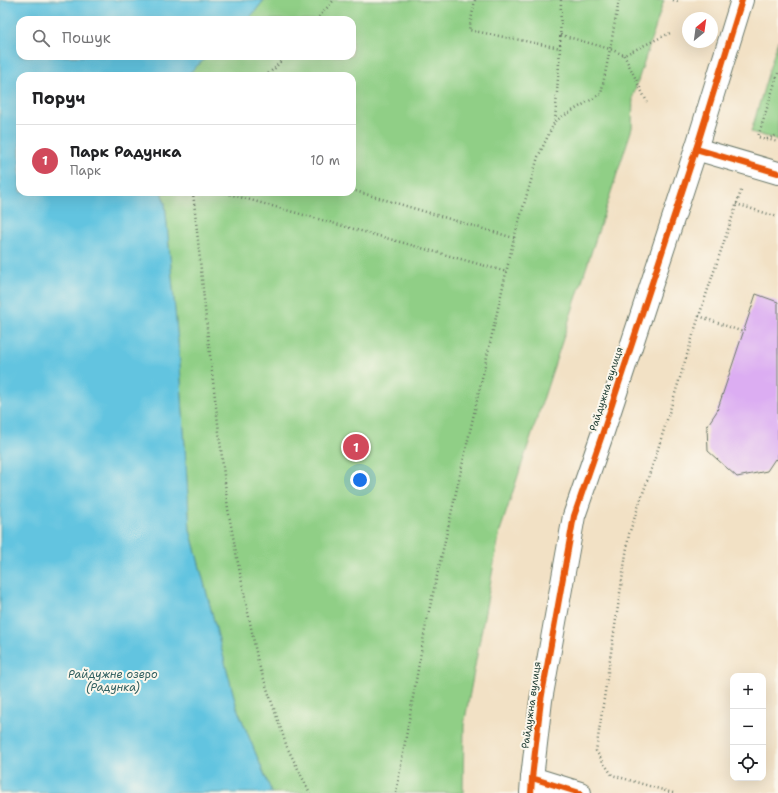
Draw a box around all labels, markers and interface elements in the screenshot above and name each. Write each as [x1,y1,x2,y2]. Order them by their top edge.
north arrow [682,12,718,48]
search box [16,16,356,60]
icon: search [30,27,52,49]
text: Пошук [62,28,111,48]
text: Поруч [32,87,85,109]
text: Парк Радунка [70,142,181,162]
text: 1 [42,152,48,169]
text: 10 m [310,152,340,169]
text: Парк [70,162,101,179]
street label: Райдужна вулиця [586,345,626,433]
pin: 1 [343,432,369,462]
your location [350,470,370,490]
street label: Райдужна вулиця [518,661,544,749]
water label: Райдужне озеро (Радунка) [68,667,158,695]
map controls [730,673,766,781]
button: + [730,673,766,709]
button: − [730,709,766,745]
button: locate [730,745,766,781]

